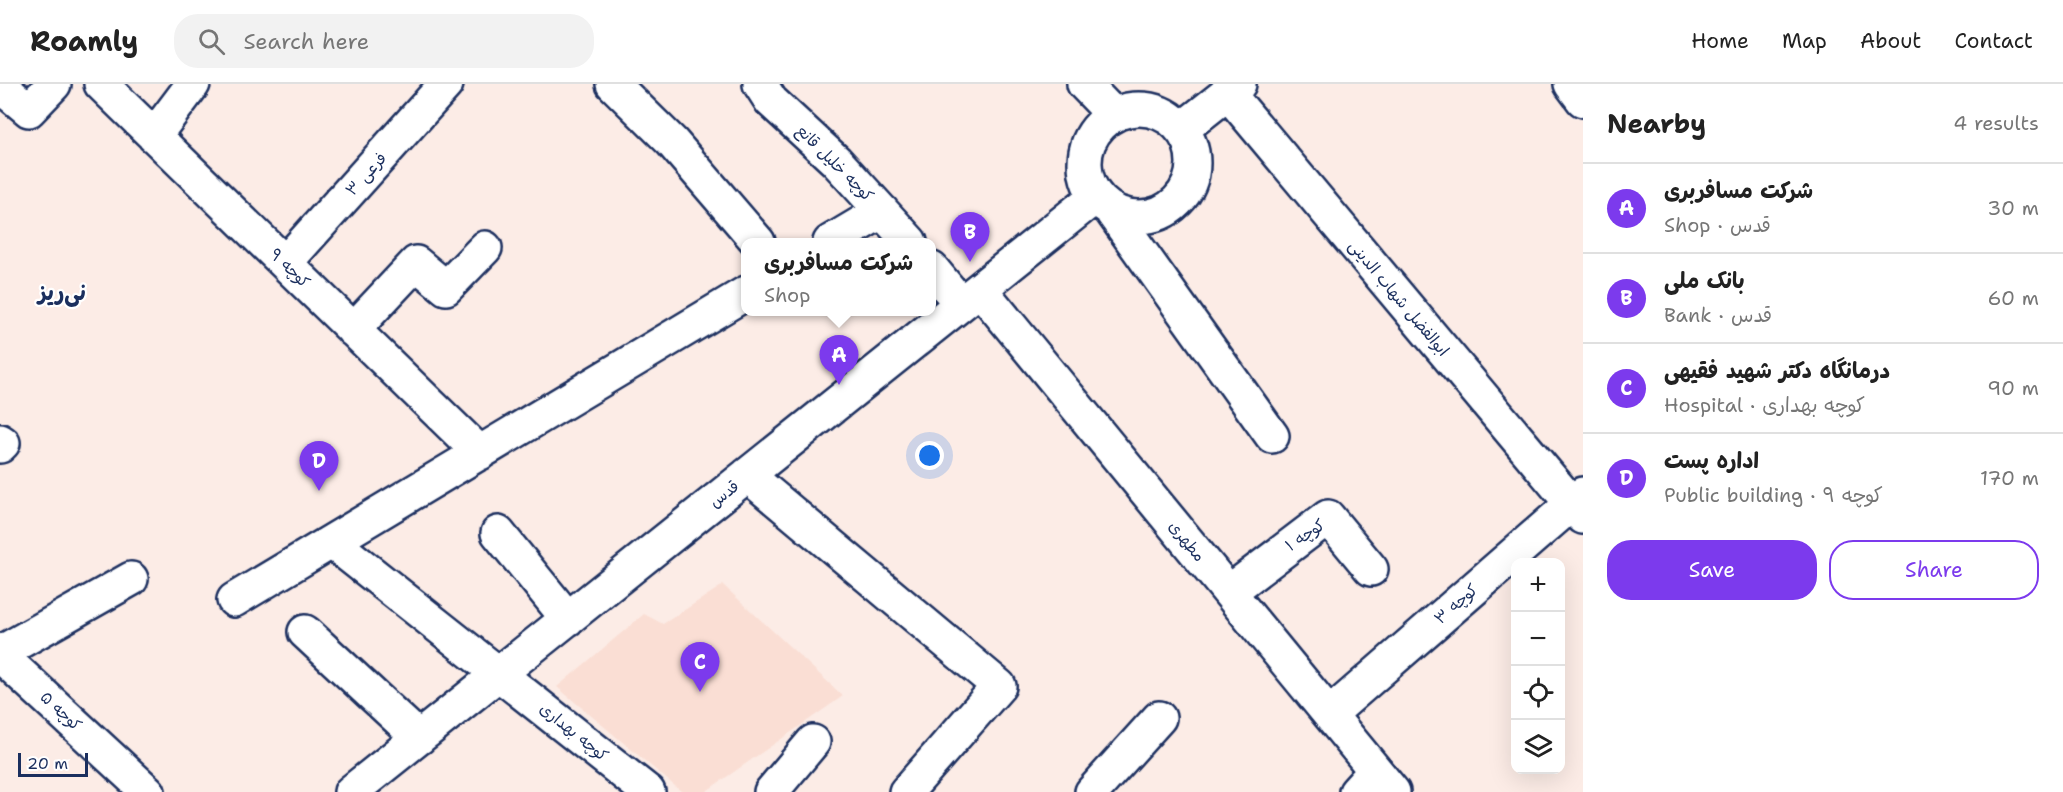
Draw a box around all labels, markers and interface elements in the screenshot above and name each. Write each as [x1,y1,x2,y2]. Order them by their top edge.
search box [174,14,594,68]
text: Roamly [30,22,138,60]
icon: search [195,25,228,58]
text: Search here [243,27,369,56]
text: Home [1691,27,1749,55]
text: Map [1782,27,1827,55]
text: About [1860,27,1921,55]
text: Contact [1954,27,2033,55]
text: Nearby [1607,106,1706,141]
text: 4 results [1953,110,2039,136]
street label: کوچه خلیل قانع [791,120,878,207]
street label: فرعی ۳ [341,148,391,200]
text: شرکت مسافربری [1664,176,1813,205]
text: A [1619,195,1634,221]
text: 30 m [1987,195,2039,221]
pin: B [950,212,990,262]
text: Shop · قدس [1664,212,1771,238]
street label: ابوالفضل شهاب الدینی [1344,236,1454,360]
popup [741,238,936,316]
street label: کوچه ۹ [265,244,315,292]
text: شرکت مسافربری [764,248,913,277]
text: بانک ملی [1664,266,1745,295]
district label: نی‌ریز [36,278,86,307]
text: Shop [764,282,811,308]
text: B [1620,285,1633,311]
text: 60 m [1987,285,2039,311]
text: Bank · قدس [1664,302,1772,328]
pin: A [820,336,858,385]
text: درمانگاه دکتر شهید فقیهی [1664,356,1890,385]
text: C [1620,375,1633,401]
text: 90 m [1987,375,2039,401]
text: Hospital · کوچه بهداری [1664,392,1865,418]
your location [915,441,944,470]
pin: D [300,442,338,491]
text: اداره پست [1664,446,1759,475]
text: D [1619,465,1634,491]
text: 170 m [1980,465,2039,491]
street label: قدس [705,476,743,512]
text: Public building · کوچه ۹ [1664,482,1883,508]
street label: کوچه ۱ [1281,514,1329,556]
street label: مطهری [1164,516,1210,566]
button: Save [1607,540,1817,600]
button: Share [1829,540,2039,600]
map controls [1511,558,1565,774]
button: + [1511,558,1565,612]
street label: کوچه ۳ [1430,579,1482,629]
button: − [1511,612,1565,666]
pin: C [680,642,720,692]
button: locate [1511,666,1565,720]
street label: کوچه ۵ [36,687,86,736]
street label: کوچه بهداری [535,698,613,766]
button: layers [1511,720,1565,774]
scale bar [18,750,88,778]
text: 20 m [27,753,68,774]

